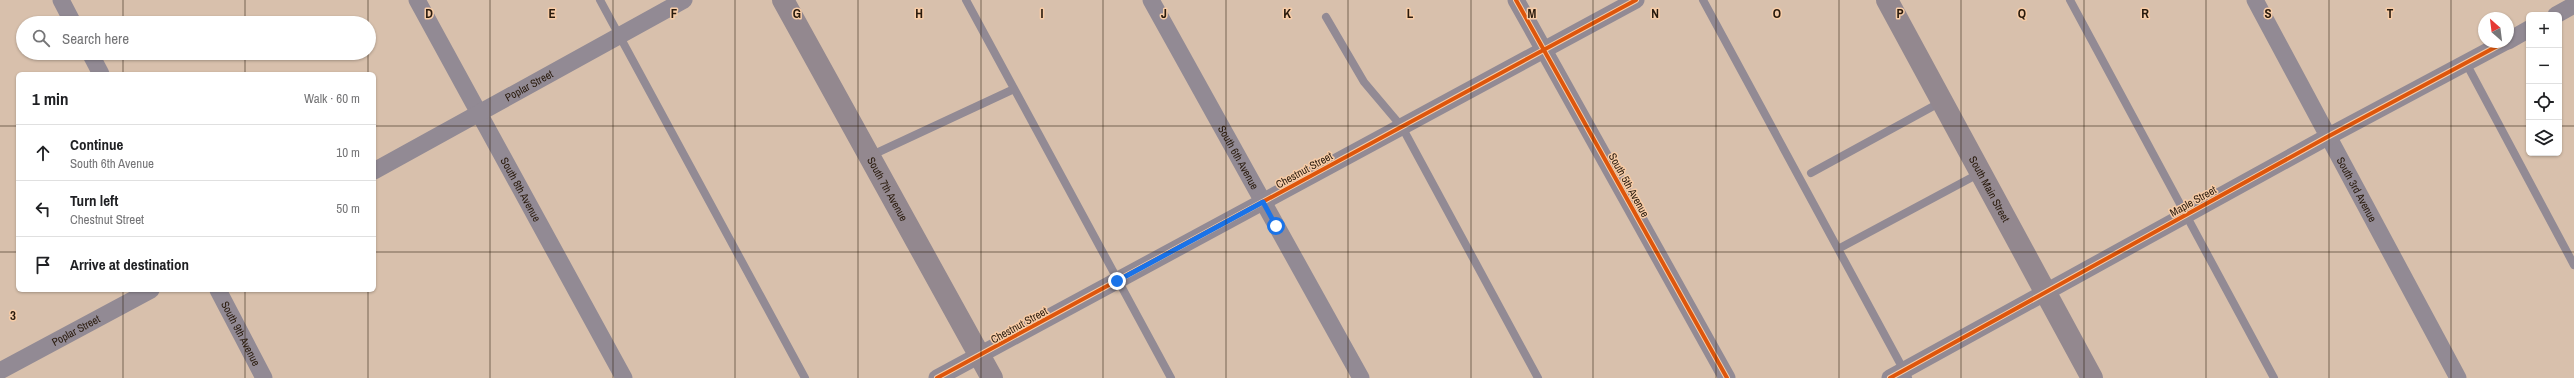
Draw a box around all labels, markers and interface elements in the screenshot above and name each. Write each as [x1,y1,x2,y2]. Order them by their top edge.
text: D [425,5,433,22]
text: E [548,5,556,22]
text: F [671,5,678,22]
text: G [793,5,801,22]
text: H [915,5,923,22]
text: I [1041,5,1044,22]
text: J [1161,5,1167,22]
text: K [1283,5,1291,22]
text: L [1407,5,1414,22]
text: M [1528,5,1537,22]
text: N [1651,5,1659,22]
text: O [1773,5,1781,22]
text: P [1896,5,1904,22]
text: Q [2018,5,2026,22]
text: R [2141,5,2149,22]
text: S [2264,5,2272,22]
text: T [2387,5,2394,22]
north arrow [2478,12,2514,48]
map controls [2526,12,2562,156]
button: + [2526,12,2562,48]
search box [16,16,376,60]
icon: search [30,27,52,49]
text: Search here [62,28,129,49]
button: − [2526,48,2562,84]
street label: Poplar Street [502,66,556,104]
button: locate [2526,84,2562,120]
text: 1 min [32,87,68,110]
text: Walk · 60 m [304,90,360,107]
button: layers [2526,120,2562,156]
street label: South 6th Avenue [1215,123,1262,192]
text: Continue [70,134,123,155]
icon: ahead [32,142,54,164]
text: 10 m [336,144,360,161]
street label: Chestnut Street [1273,148,1335,191]
street label: South 5th Avenue [1606,151,1652,219]
street label: South 7th Avenue [864,154,911,224]
street label: South Main Street [1966,154,2013,225]
street label: South 3rd Avenue [2334,154,2380,224]
text: South 6th Avenue [70,155,154,172]
street label: South 8th Avenue [497,155,544,224]
street label: Maple Street [2167,182,2219,220]
text: Turn left [70,190,118,211]
icon: left [32,198,54,220]
text: 50 m [336,200,360,217]
text: Chestnut Street [70,211,144,228]
route start [1267,217,1285,235]
icon: arrive [32,254,54,276]
text: Arrive at destination [70,254,189,275]
route end [1108,272,1126,290]
street label: South 9th Avenue [218,299,263,368]
street label: Chestnut Street [988,303,1050,346]
text: 3 [10,307,16,324]
street label: Poplar Street [49,311,103,349]

